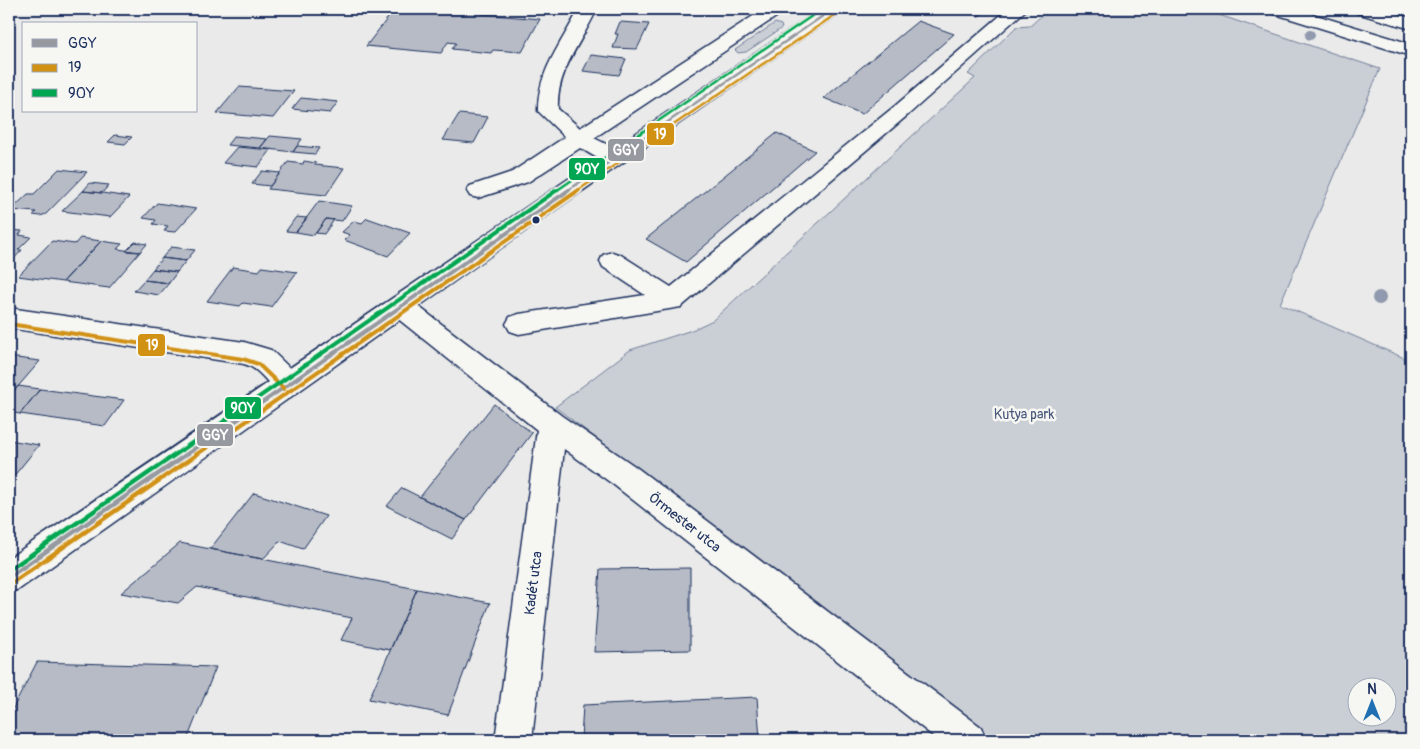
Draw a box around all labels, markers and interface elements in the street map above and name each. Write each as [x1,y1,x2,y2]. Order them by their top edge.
legend [22,22,198,112]
text: GGY [68,34,97,53]
text: 19 [68,58,82,77]
text: 90Y [68,84,95,103]
line badge: 19 [646,122,675,146]
text: 19 [654,126,666,143]
line badge: GGY [607,138,645,162]
text: GGY [613,142,640,159]
line badge: 90Y [568,157,606,181]
text: 90Y [575,161,600,178]
unlabelled marker [531,215,541,225]
line badge: 19 [137,333,166,357]
text: 19 [146,337,158,354]
line badge: 90Y [224,396,262,420]
text: 90Y [231,400,256,417]
park label: Kutya park [994,406,1054,423]
line badge: GGY [196,423,234,447]
text: GGY [202,427,229,444]
street label: Őrmester utca [645,488,725,556]
street label: Kadét utca [521,550,546,616]
north arrow [1348,676,1398,726]
text: N [1367,681,1377,698]

